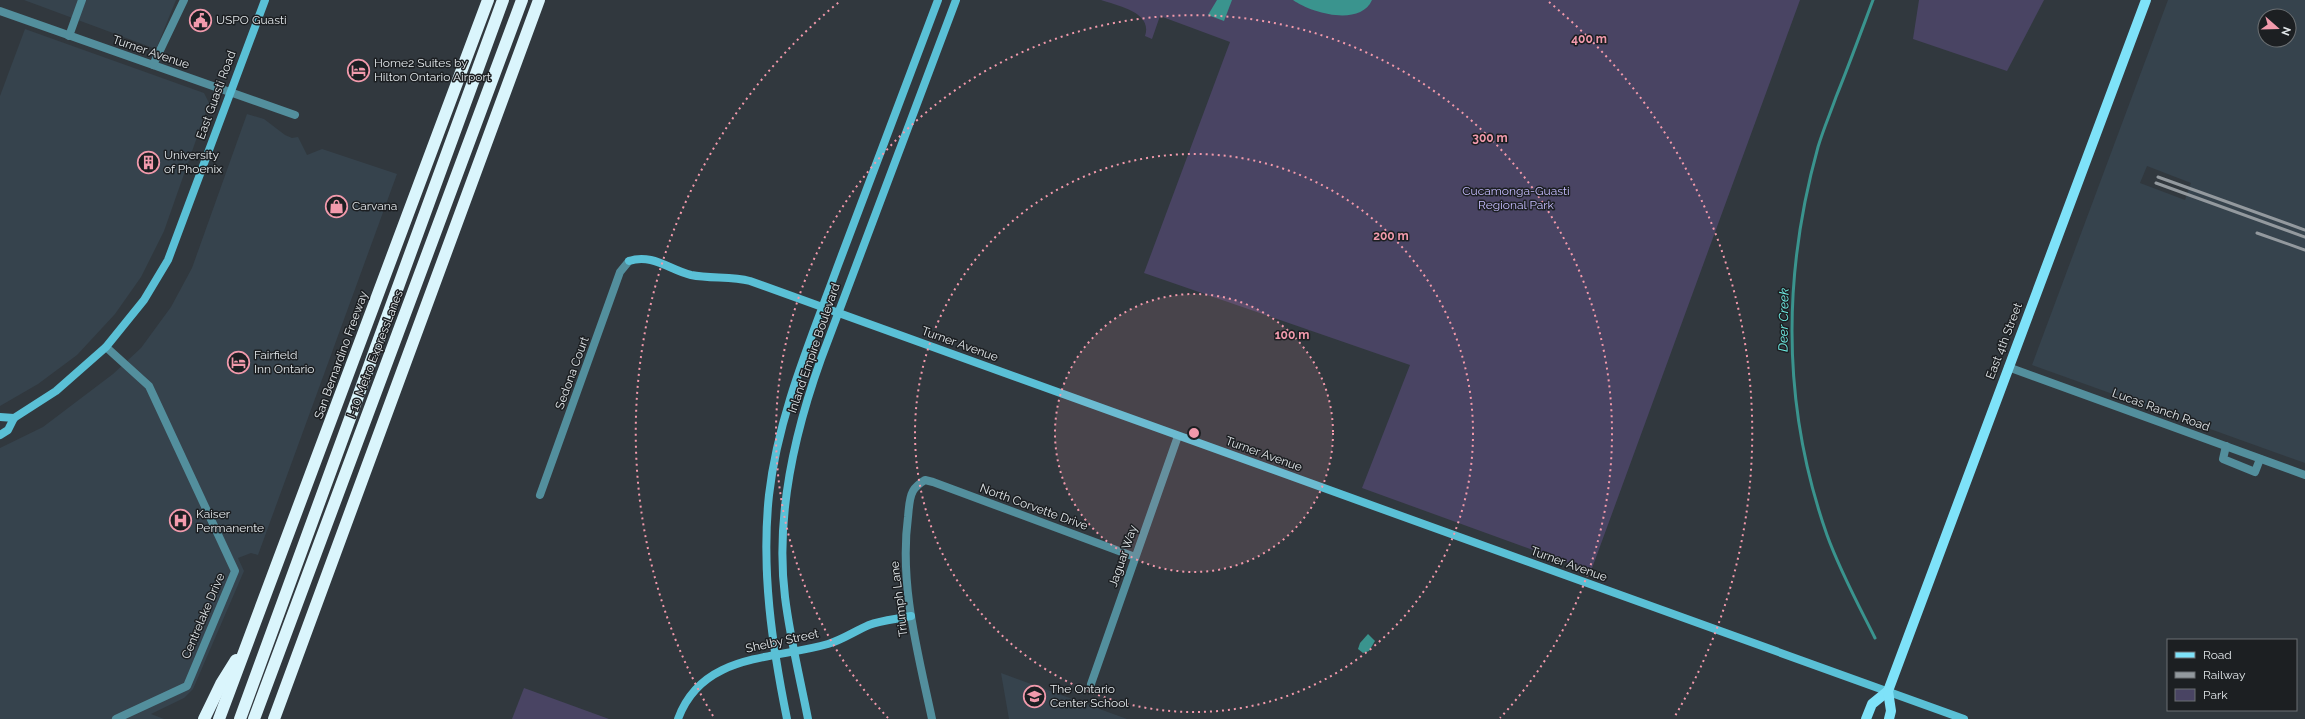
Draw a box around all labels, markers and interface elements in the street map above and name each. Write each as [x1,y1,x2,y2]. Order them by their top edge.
public building icon: USPO Guasti [187,7,213,33]
north arrow [2257,8,2297,48]
place label: USPO Guasti [216,13,287,27]
text: N [2278,25,2293,37]
street label: Turner Avenue [111,32,191,72]
text: 400 m [1571,32,1607,46]
street label: East Guasti Road [193,49,239,141]
place label: Home2 Suites by Hilton Ontario Airport [374,56,491,84]
hotel icon: Home2 Suites by Hilton Ontario Airport [346,57,372,83]
text: 300 m [1472,131,1508,145]
place label: University of Phoenix [164,148,222,176]
building icon: University of Phoenix [136,149,162,175]
park label: Cucamonga-Guasti Regional Park [1462,184,1570,212]
shop icon: Carvana [323,193,349,219]
place label: Carvana [352,199,397,213]
text: 200 m [1373,229,1409,243]
street label: Inland Empire Boulevard [785,281,843,415]
street label: I-10 Metro ExpressLanes [344,288,406,420]
water label: Deer Creek [1775,288,1792,352]
street label: San Bernardino Freeway [311,289,371,421]
street label: East 4th Street [1983,301,2025,381]
street label: Turner Avenue [920,324,1000,364]
text: 100 m [1275,328,1309,342]
street label: Sedona Court [552,335,592,411]
place label: Fairfield Inn Ontario [254,348,314,376]
hotel icon: Fairfield Inn Ontario [226,349,252,375]
street label: Lucas Ranch Road [2110,386,2212,434]
centre of rings [1187,426,1201,440]
street label: Turner Avenue [1224,434,1304,474]
street label: North Corvette Drive [978,481,1090,533]
place label: Kaiser Permanente [196,507,264,535]
hospital icon: Kaiser Permanente [168,508,194,534]
street label: Jaguar Way [1106,523,1140,589]
street label: Turner Avenue [1529,544,1609,584]
street label: Triumph Lane [887,560,911,638]
street label: Centrelake Drive [179,571,227,661]
street label: Shelby Street [744,626,820,656]
legend [2167,639,2297,711]
text: Road [2203,648,2232,662]
text: Railway [2203,668,2246,682]
place label: The Ontario Center School [1050,682,1129,710]
school or university icon: The Ontario Center School [1021,683,1047,709]
text: Park [2203,688,2228,702]

